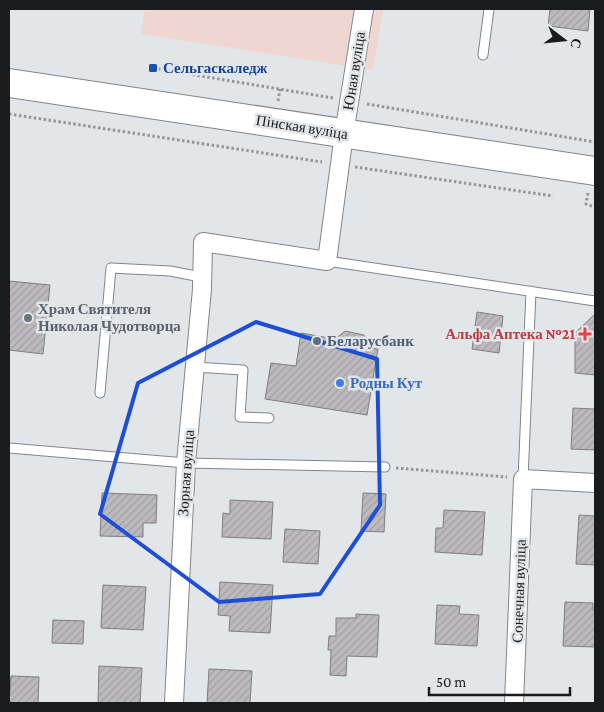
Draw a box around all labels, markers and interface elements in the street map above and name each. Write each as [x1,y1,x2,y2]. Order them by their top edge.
north arrow [539,15,589,65]
street label: Юная вуліца [340,30,368,112]
text: С [567,37,586,51]
place label: Сельгаскаледж [163,60,268,76]
marker: Сельгаскаледж [147,62,159,74]
street label: Пінская вуліца [255,112,349,142]
place label: Храм Святителя Николая Чудотворца [38,301,181,334]
marker: Храм Святителя Николая Чудотворца [22,312,34,324]
place label: Альфа Аптека №21 [445,326,575,342]
marker: Альфа Аптека №21 [579,328,591,340]
place label: Беларусбанк [327,333,414,349]
marker: Беларусбанк [311,335,323,347]
place label: Родны Кут [350,375,423,391]
marker: Родны Кут [334,377,346,389]
street label: Зорная вуліца [175,429,197,517]
street label: Сонечная вуліца [509,539,529,643]
scale bar [429,664,570,696]
text: 50 m [436,674,466,690]

